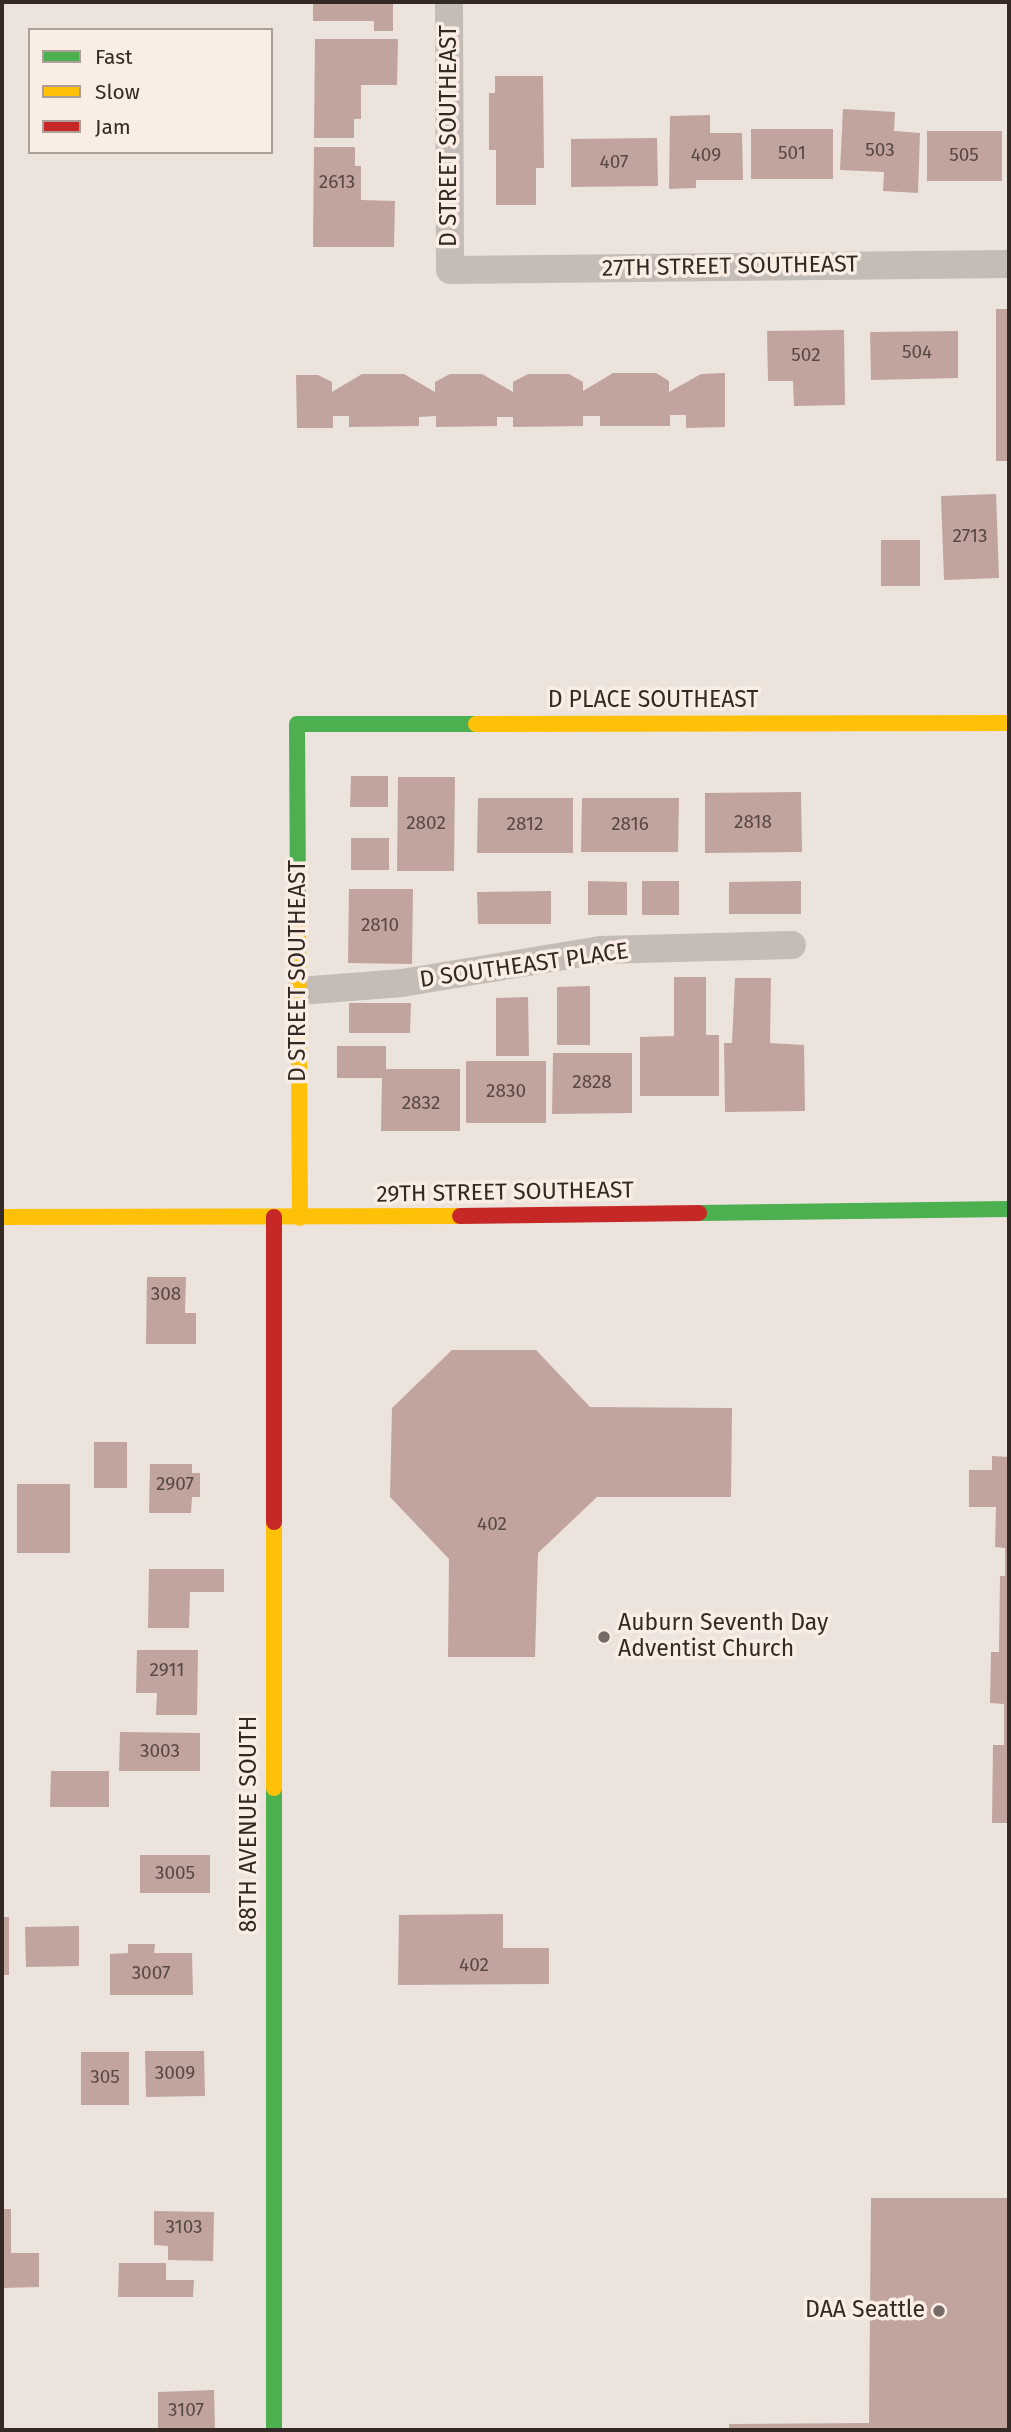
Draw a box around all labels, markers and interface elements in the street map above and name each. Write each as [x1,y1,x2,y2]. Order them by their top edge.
street label: D STREET SOUTHEAST [436,25,464,247]
legend [28,28,273,154]
text: Fast [95,44,133,70]
text: Slow [95,79,140,105]
text: Jam [95,114,131,140]
house number: 503 [865,140,895,162]
house number: 501 [778,143,806,165]
house number: 409 [691,145,721,167]
house number: 505 [949,145,979,167]
house number: 407 [600,152,628,174]
house number: 2613 [319,172,355,194]
street label: 27TH STREET SOUTHEAST [602,251,858,283]
house number: 504 [902,342,932,364]
house number: 502 [791,345,821,367]
house number: 2713 [952,526,988,548]
street label: D PLACE SOUTHEAST [548,687,758,715]
house number: 2818 [734,812,772,834]
house number: 2802 [406,813,446,835]
house number: 2812 [507,814,543,836]
house number: 2816 [611,814,649,836]
street label: D STREET SOUTHEAST [285,860,313,1082]
house number: 2810 [361,915,399,937]
street label: D SOUTHEAST PLACE [418,938,630,994]
house number: 2828 [572,1072,612,1094]
house number: 2830 [486,1081,526,1103]
house number: 2832 [402,1093,440,1115]
street label: 29TH STREET SOUTHEAST [376,1177,634,1209]
house number: 308 [151,1284,181,1306]
house number: 2907 [156,1474,194,1496]
house number: 402 [477,1514,507,1536]
place label: Auburn Seventh Day Adventist Church [618,1610,828,1664]
marker: Auburn Seventh Day Adventist Church [596,1629,612,1645]
house number: 2911 [150,1660,184,1682]
street label: 88TH AVENUE SOUTH [236,1715,264,1933]
house number: 3003 [140,1741,180,1763]
house number: 3005 [155,1863,195,1885]
house number: 402 [459,1955,489,1977]
house number: 3007 [132,1963,170,1985]
house number: 3009 [155,2063,195,2085]
house number: 305 [90,2067,120,2089]
house number: 3103 [165,2217,203,2239]
place label: DAA Seattle [805,2297,925,2325]
marker: DAA Seattle [931,2303,947,2319]
house number: 3107 [168,2400,204,2422]

